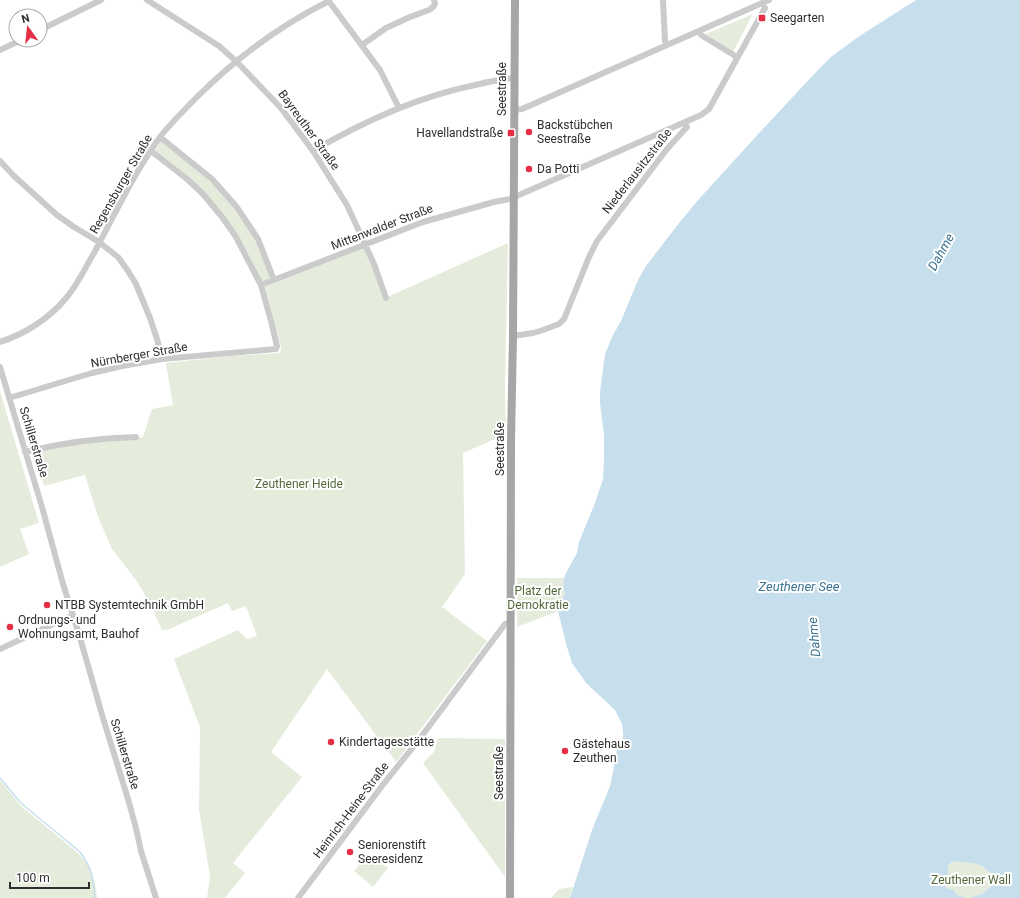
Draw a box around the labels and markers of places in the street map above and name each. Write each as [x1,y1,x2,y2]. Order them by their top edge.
place label: Seegarten [770,11,824,25]
marker: Seegarten [757,13,767,23]
place label: Backstübchen Seestraße [537,118,613,146]
place label: Havellandstraße [416,126,503,140]
marker: Backstübchen Seestraße [524,127,534,137]
marker: Havellandstraße [506,128,516,138]
place label: Da Potti [537,162,580,176]
marker: Da Potti [524,164,534,174]
place label: NTBB Systemtechnik GmbH [55,598,204,612]
marker: NTBB Systemtechnik GmbH [42,600,52,610]
place label: Ordnungs- und Wohnungsamt, Bauhof [18,613,140,641]
marker: Ordnungs- und Wohnungsamt, Bauhof [5,622,15,632]
place label: Kindertagesstätte [339,735,434,749]
marker: Kindertagesstätte [326,737,336,747]
place label: Gästehaus Zeuthen [573,737,630,765]
marker: Gästehaus Zeuthen [560,746,570,756]
place label: Seniorenstift Seeresidenz [358,838,426,866]
marker: Seniorenstift Seeresidenz [345,847,355,857]

